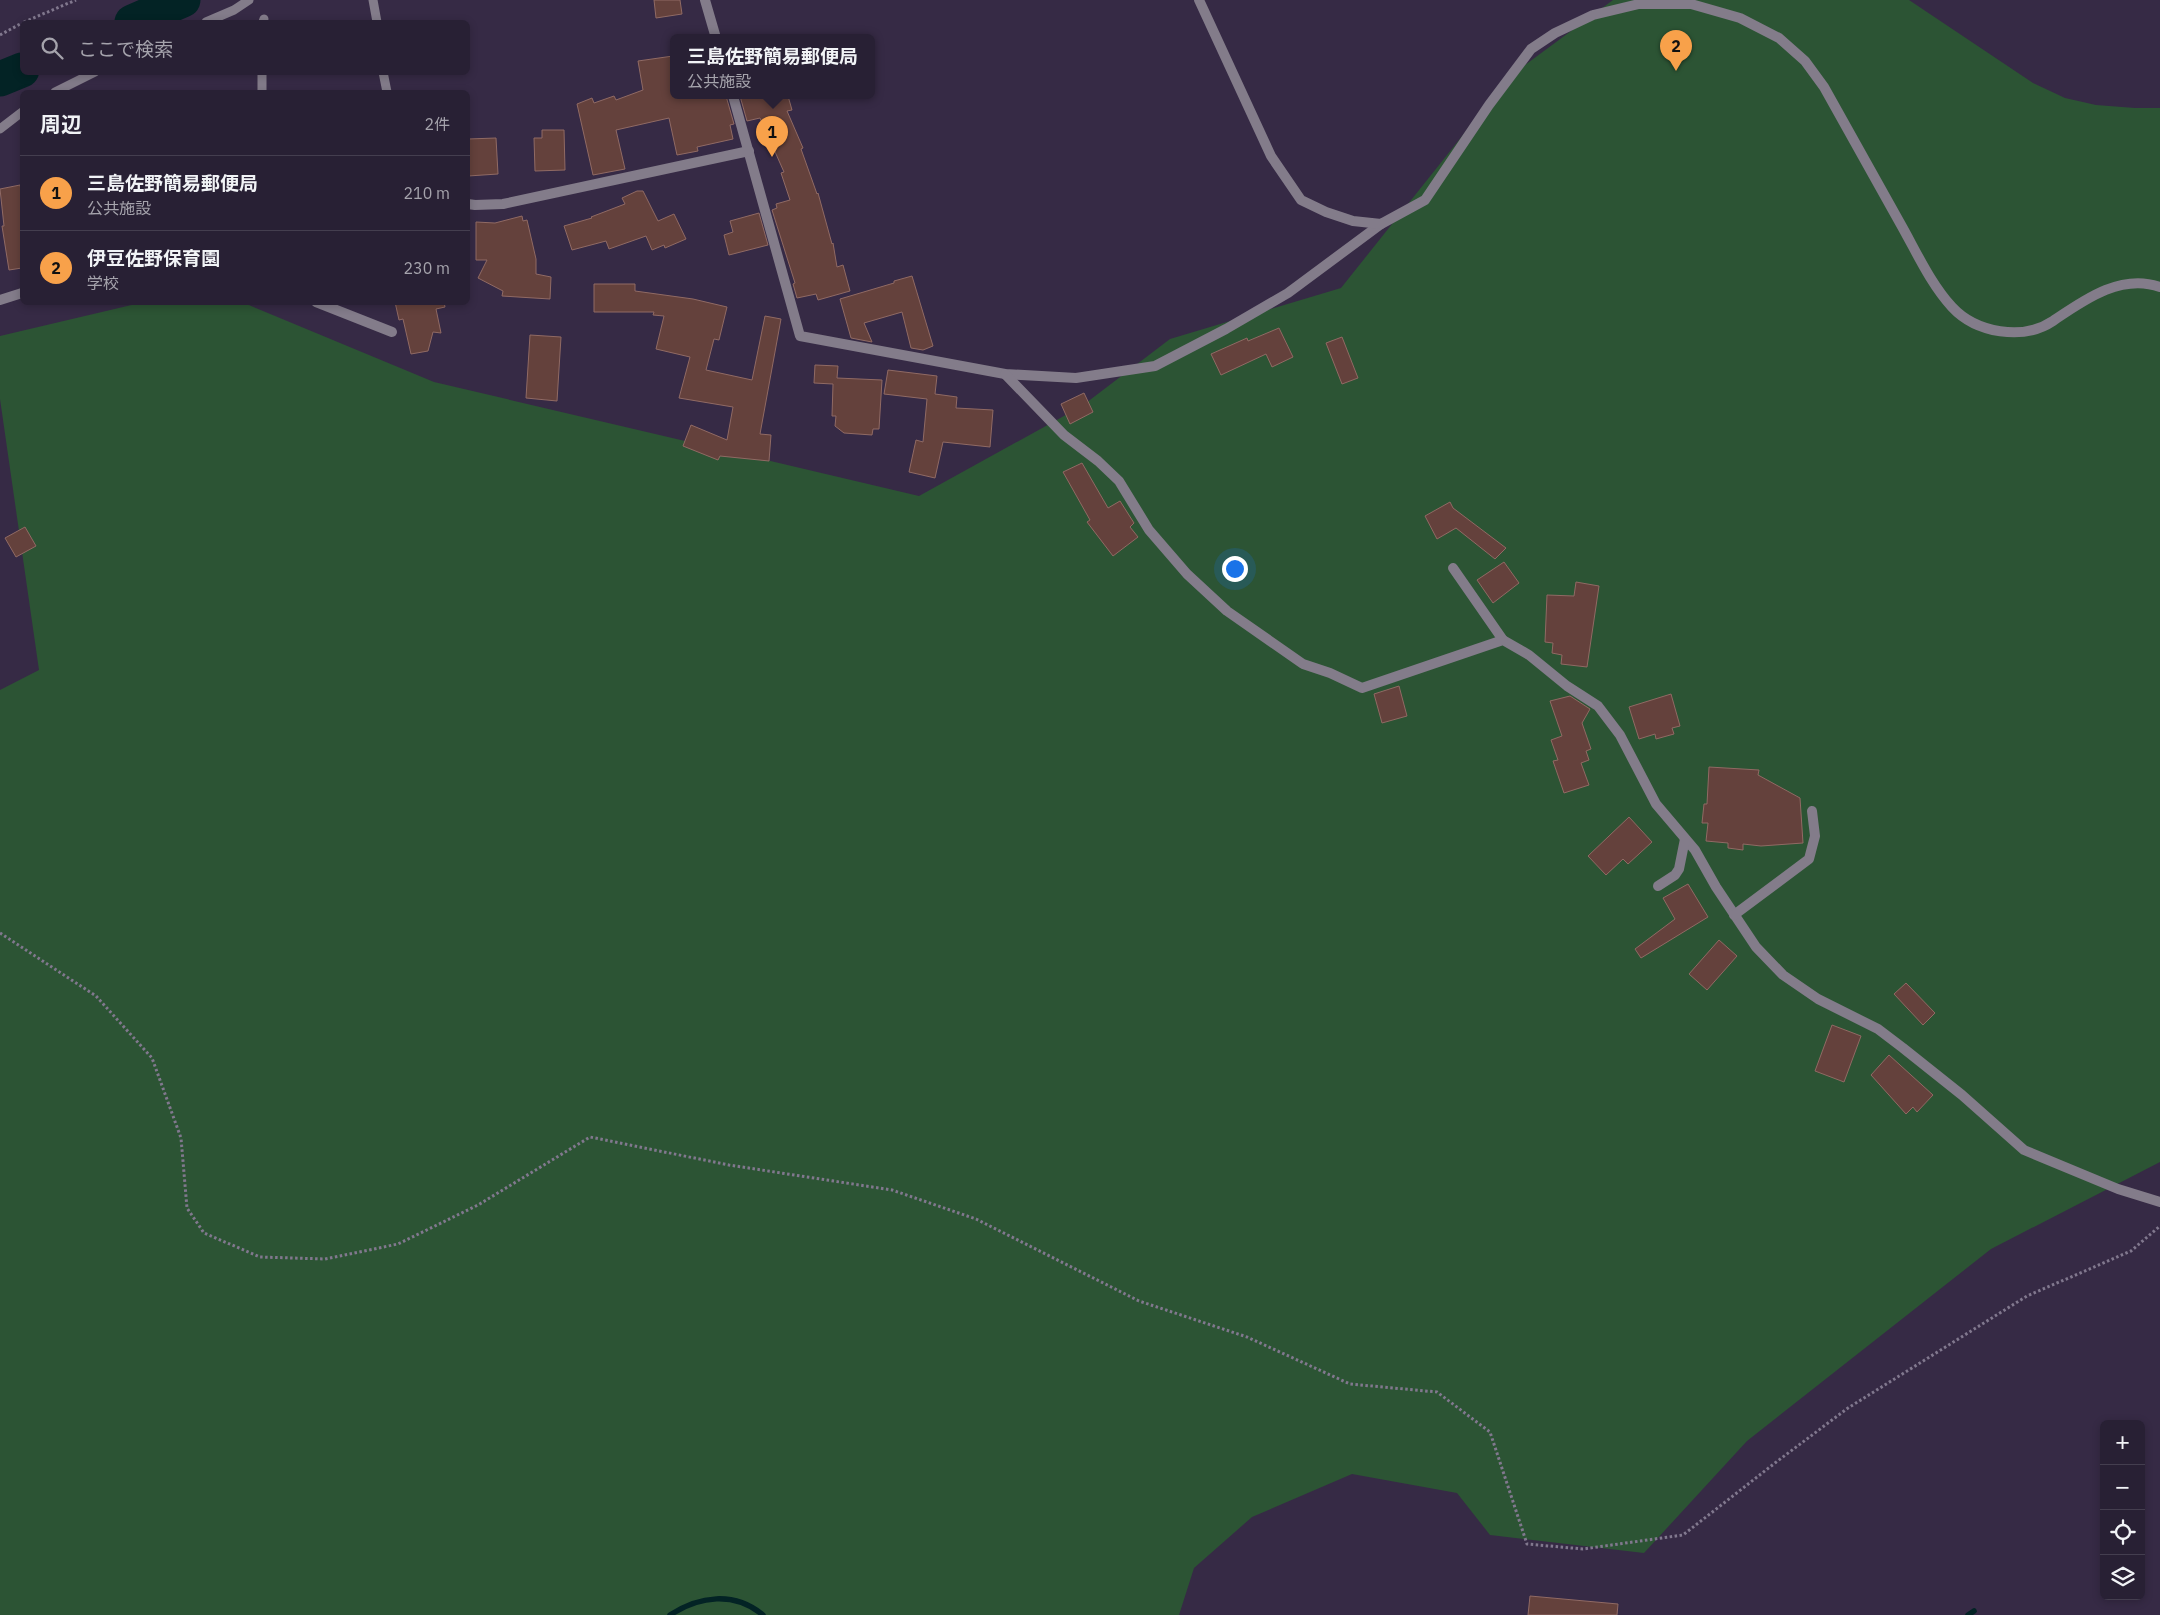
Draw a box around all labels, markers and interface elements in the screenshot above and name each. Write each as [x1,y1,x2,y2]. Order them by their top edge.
search box [20,20,470,75]
pin: 2 [1660,30,1692,71]
icon: search [38,34,66,62]
popup [670,34,875,99]
text: ここで検索 [78,37,173,61]
text: 三島佐野簡易郵便局 [687,44,858,68]
text: 公共施設 [687,71,751,91]
text: 周辺 [40,110,82,138]
text: 2件 [424,114,450,134]
pin: 1 [756,116,788,157]
text: 三島佐野簡易郵便局 [87,171,258,195]
text: 1 [51,183,61,203]
text: 210 m [403,183,450,203]
text: 公共施設 [87,198,151,218]
text: 伊豆佐野保育園 [87,246,220,270]
text: 2 [51,258,61,278]
text: 230 m [403,258,450,278]
text: 学校 [87,273,119,293]
your location [1222,556,1248,582]
map controls [2100,1420,2145,1600]
button: + [2100,1420,2145,1465]
button: − [2100,1465,2145,1510]
button: locate [2100,1510,2145,1555]
button: layers [2100,1555,2145,1600]

